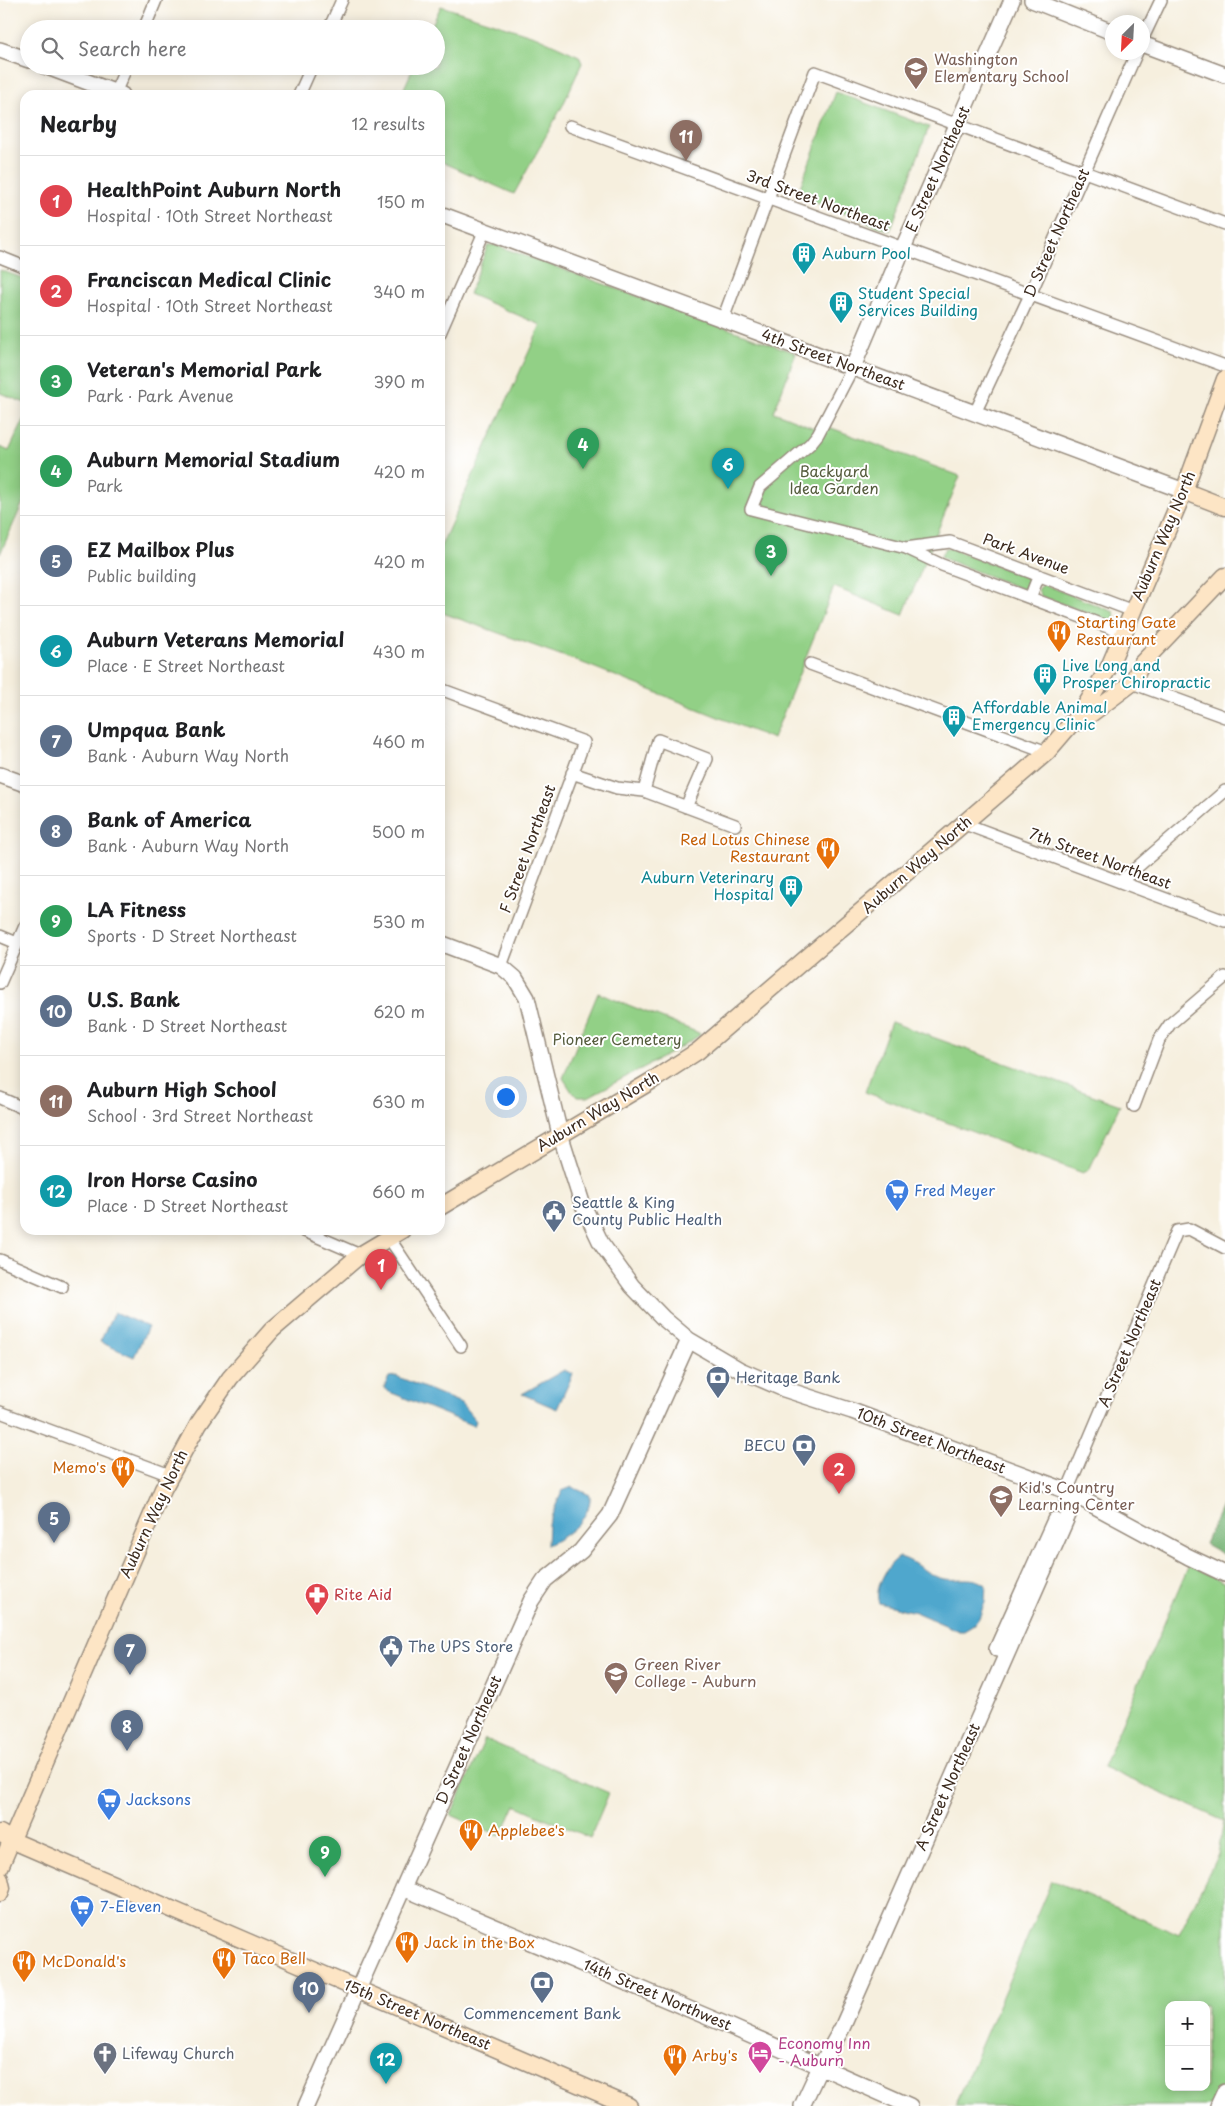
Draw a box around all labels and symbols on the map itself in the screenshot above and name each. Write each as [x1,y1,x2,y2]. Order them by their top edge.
north arrow [1105,15,1150,60]
place label: Washington Elementary School [934,47,1069,87]
school or university icon: Washington Elementary School [903,56,929,90]
street label: E Street Northeast [898,102,975,235]
pin: 11 [670,120,702,161]
street label: 3rd Street Northeast [743,163,894,236]
street label: D Street Northeast [1017,164,1094,301]
building icon: Auburn Pool [791,241,817,275]
place label: Auburn Pool [822,241,911,264]
place label: Student Special Services Building [858,281,978,321]
building icon: Student Special Services Building [828,290,854,324]
street label: 4th Street Northeast [758,322,909,395]
pin: 4 [567,428,599,469]
pin: 6 [712,448,744,489]
park label: Backyard Idea Garden [789,459,879,499]
street label: Auburn Way North [1125,467,1200,604]
street label: Park Avenue [980,526,1073,579]
pin: 3 [755,535,787,576]
place label: Starting Gate Restaurant [1076,610,1176,650]
restaurant icon: Starting Gate Restaurant [1046,619,1072,653]
place label: Live Long and Prosper Chiropractic [1062,653,1211,693]
building icon: Live Long and Prosper Chiropractic [1032,662,1058,696]
place label: Affordable Animal Emergency Clinic [972,695,1107,735]
building icon: Affordable Animal Emergency Clinic [941,704,967,738]
street label: F Street Northeast [493,781,561,916]
street label: Auburn Way North [856,810,976,918]
street label: 7th Street Northeast [1026,821,1175,894]
place label: Red Lotus Chinese Restaurant [680,827,810,867]
restaurant icon: Red Lotus Chinese Restaurant [815,836,841,870]
place label: Auburn Veterinary Hospital [641,865,774,905]
building icon: Auburn Veterinary Hospital [778,874,804,908]
park label: Pioneer Cemetery [552,1027,682,1050]
street label: Auburn Way North [532,1065,663,1156]
your location [493,1084,519,1110]
supermarket icon: Fred Meyer [884,1178,910,1212]
place label: Fred Meyer [914,1178,995,1201]
place label: Seattle & King County Public Health [572,1190,722,1230]
public building icon: Seattle & King County Public Health [541,1199,567,1233]
pin: 1 [365,1249,397,1290]
street label: A Street Northeast [1091,1275,1166,1410]
bank icon: Heritage Bank [705,1365,731,1399]
place label: Heritage Bank [736,1365,840,1388]
street label: 10th Street Northeast [854,1401,1009,1479]
place label: BECU [743,1433,786,1456]
bank icon: BECU [791,1433,817,1467]
street label: Auburn Way North [113,1445,192,1581]
pin: 2 [823,1453,855,1494]
place label: Memo's [52,1455,106,1478]
restaurant icon: Memo's [110,1455,136,1489]
place label: Kid's Country Learning Center [1018,1475,1134,1515]
school or university icon: Kid's Country Learning Center [988,1484,1014,1518]
pin: 5 [38,1502,70,1543]
pharmacy icon: Rite Aid [304,1582,330,1616]
place label: Rite Aid [334,1582,392,1605]
pin: 7 [114,1634,146,1675]
public building icon: The UPS Store [378,1634,404,1668]
place label: The UPS Store [408,1634,513,1657]
place label: Green River College - Auburn [634,1652,756,1692]
school or university icon: Green River College - Auburn [603,1661,629,1695]
street label: D Street Northeast [429,1671,506,1808]
pin: 8 [111,1710,143,1751]
street label: A Street Northeast [908,1719,985,1854]
supermarket icon: Jacksons [96,1787,122,1821]
place label: Jacksons [126,1787,191,1810]
restaurant icon: Applebee's [458,1818,484,1852]
place label: Applebee's [488,1818,565,1841]
pin: 9 [309,1836,341,1877]
supermarket icon: 7-Eleven [69,1894,95,1928]
place label: 7-Eleven [100,1894,161,1917]
restaurant icon: Jack in the Box [394,1930,420,1964]
place label: Jack in the Box [424,1930,535,1953]
restaurant icon: Taco Bell [211,1946,237,1980]
place label: Taco Bell [242,1946,306,1969]
restaurant icon: McDonald's [11,1949,37,1983]
place label: McDonald's [42,1949,126,1972]
street label: 14th Street Northwest [580,1952,735,2035]
bank icon: Commencement Bank [529,1970,555,2004]
pin: 10 [293,1972,325,2013]
street label: 15th Street Northeast [340,1972,495,2055]
place label: Commencement Bank [463,2001,621,2024]
place label: Economy Inn - Auburn [778,2031,871,2071]
hotel icon: Economy Inn - Auburn [747,2040,773,2074]
church icon: Lifeway Church [92,2041,118,2075]
place label: Lifeway Church [122,2041,234,2064]
pin: 12 [370,2043,402,2084]
restaurant icon: Arby's [662,2043,688,2077]
place label: Arby's [692,2043,738,2066]

